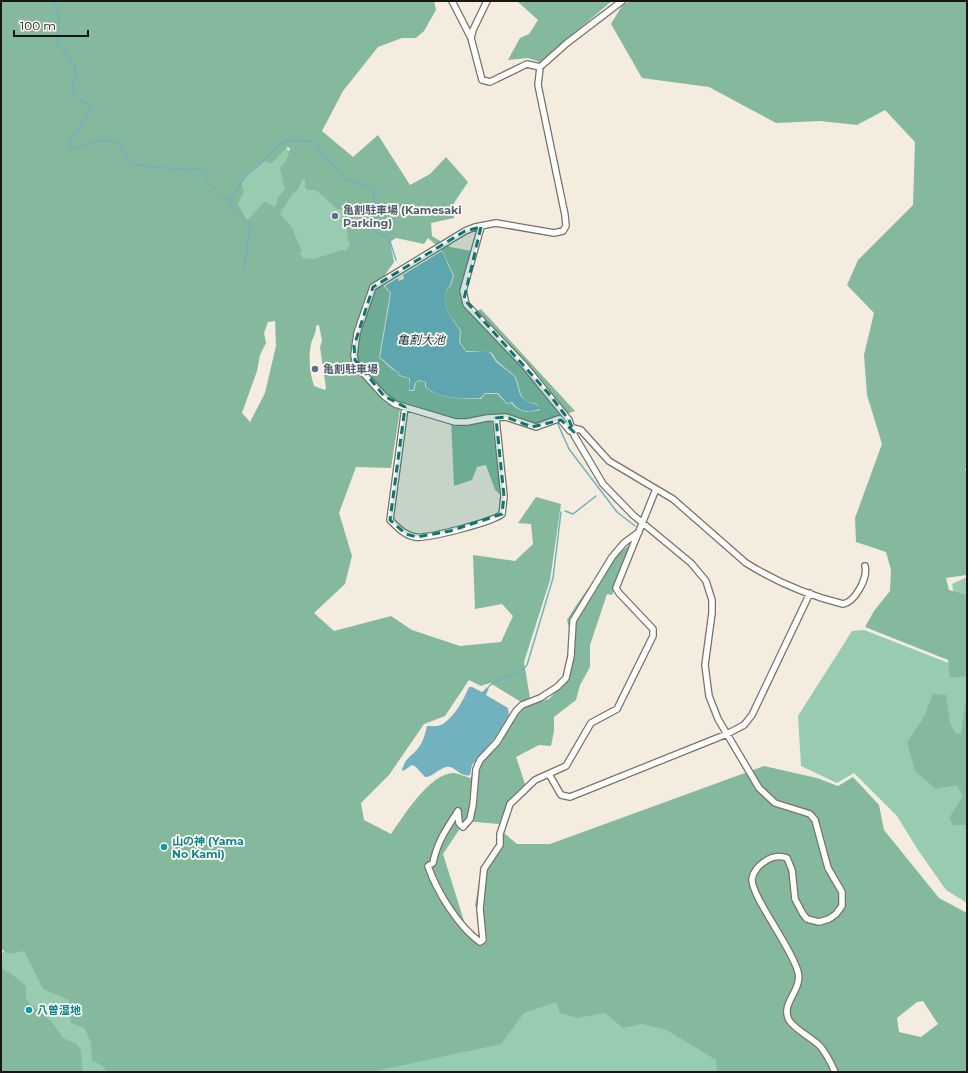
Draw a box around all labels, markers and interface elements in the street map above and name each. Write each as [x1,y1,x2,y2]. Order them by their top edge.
scale bar [14,12,88,38]
text: 100 m [20,18,56,33]
place label: 亀割駐車場 (Kamesaki Parking) [343,203,462,230]
marker: 亀割駐車場 (Kamesaki Parking) [330,211,340,221]
water label: 亀割大池 [397,332,446,347]
place label: 亀割駐車場 [323,362,378,376]
marker: 亀割駐車場 [310,364,320,374]
place label: 山の神 (Yama No Kami) [172,834,244,861]
marker: 山の神 (Yama No Kami) [159,842,169,852]
place label: 八曽湿地 [37,1003,81,1017]
marker: 八曽湿地 [24,1005,34,1015]

